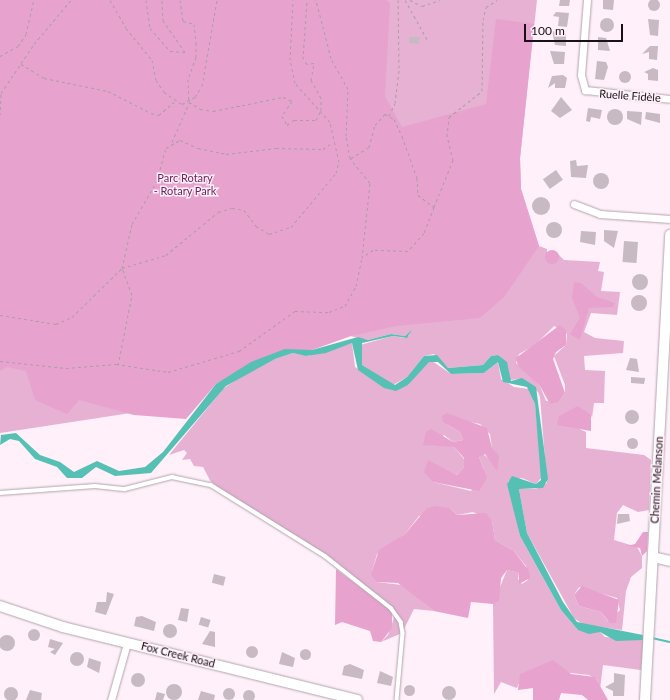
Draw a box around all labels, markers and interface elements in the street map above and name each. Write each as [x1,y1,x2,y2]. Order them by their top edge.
scale bar [526,16,625,42]
text: 100 m [531,23,565,38]
street label: Ruelle Fidèle [599,87,661,105]
park label: Parc Rotary - Rotary Park [154,172,216,198]
street label: Chemin Melanson [648,436,666,524]
street label: Fox Creek Road [140,639,216,671]

